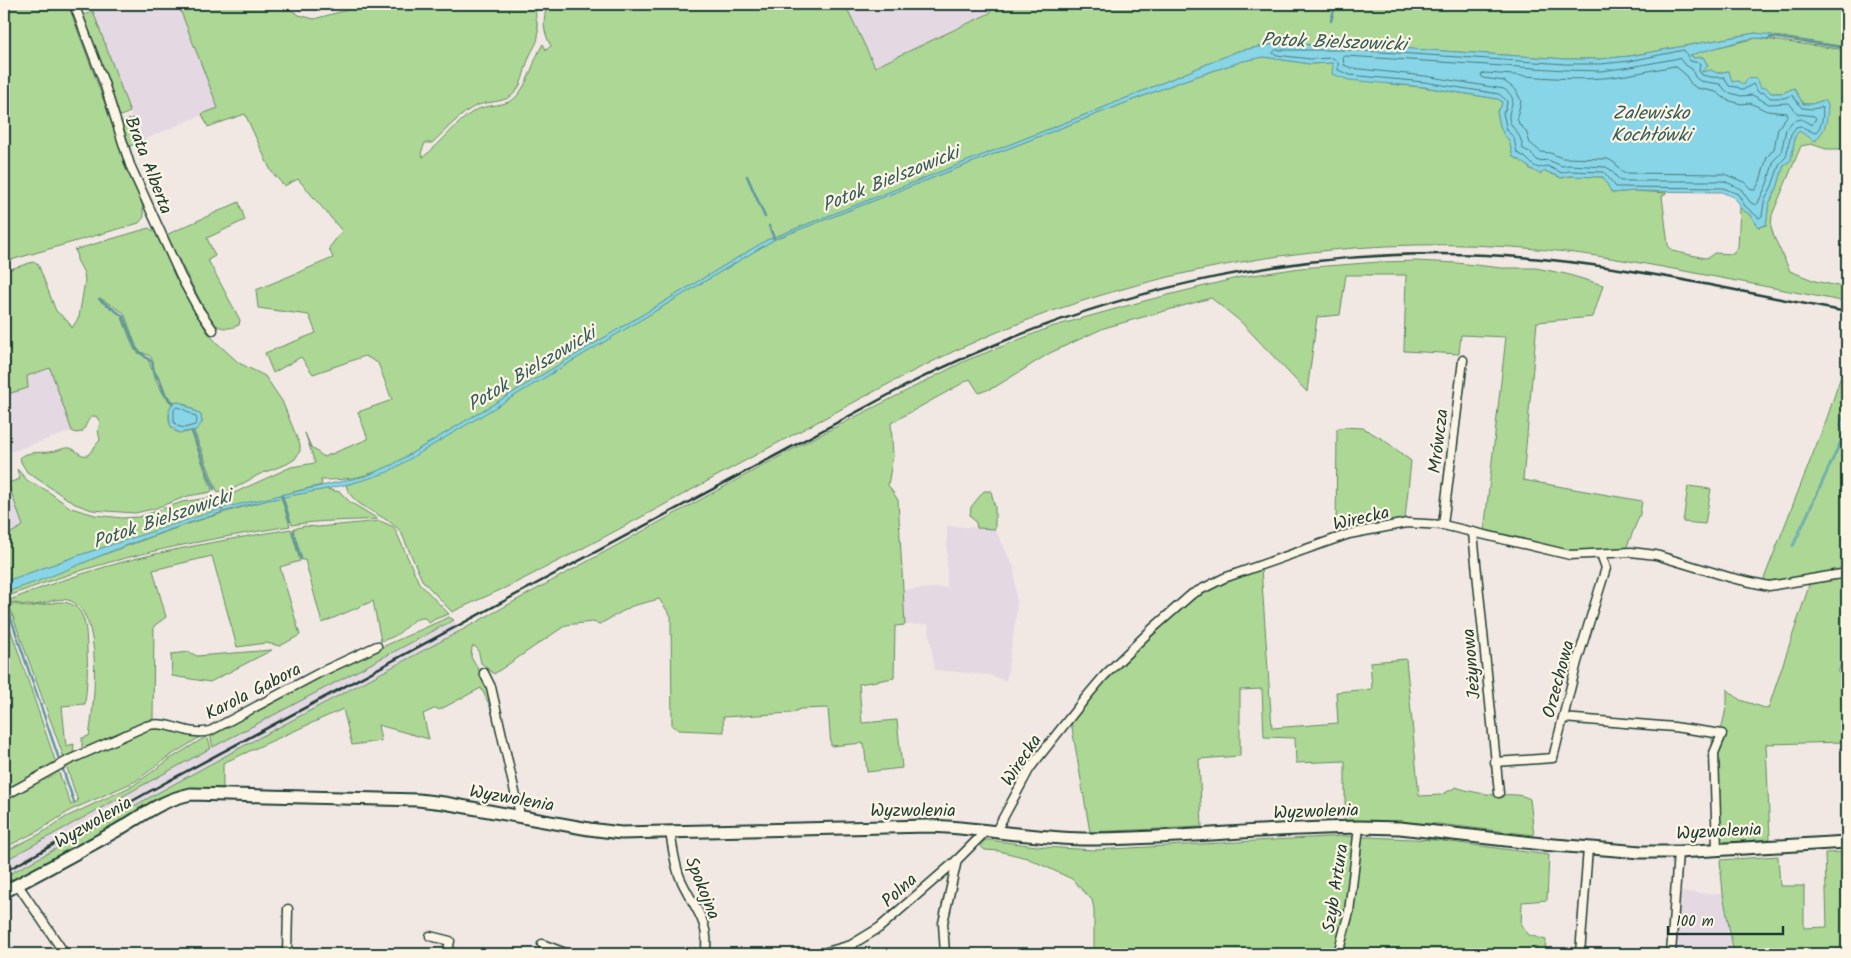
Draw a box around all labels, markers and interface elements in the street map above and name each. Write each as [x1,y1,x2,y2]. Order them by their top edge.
water label: Potok Bielszowicki [1261,25,1412,61]
water label: Zalewisko Kochłówki [1611,99,1696,151]
street label: Brata Alberta [116,112,180,219]
water label: Potok Bielszowicki [818,137,968,221]
water label: Potok Bielszowicki [462,317,606,420]
street label: Mrówcza [1421,407,1458,475]
water label: Potok Bielszowicki [89,481,241,558]
street label: Wirecka [1330,499,1393,540]
street label: Jeżynowa [1455,627,1490,701]
street label: Orzechowa [1535,637,1584,721]
street label: Karola Gabora [200,656,307,729]
street label: Wirecka [994,729,1050,793]
street label: Wyzwolenia [467,778,556,821]
street label: Wyzwolenia [49,789,138,857]
street label: Wyzwolenia [870,797,956,826]
street label: Wyzwolenia [1273,797,1359,828]
street label: Wyzwolenia [1676,816,1763,849]
street label: Szyb Artura [1315,842,1358,935]
street label: Spokojna [676,853,727,924]
street label: Polna [875,867,925,915]
scale bar [1668,903,1784,935]
text: 100 m [1676,910,1714,934]

